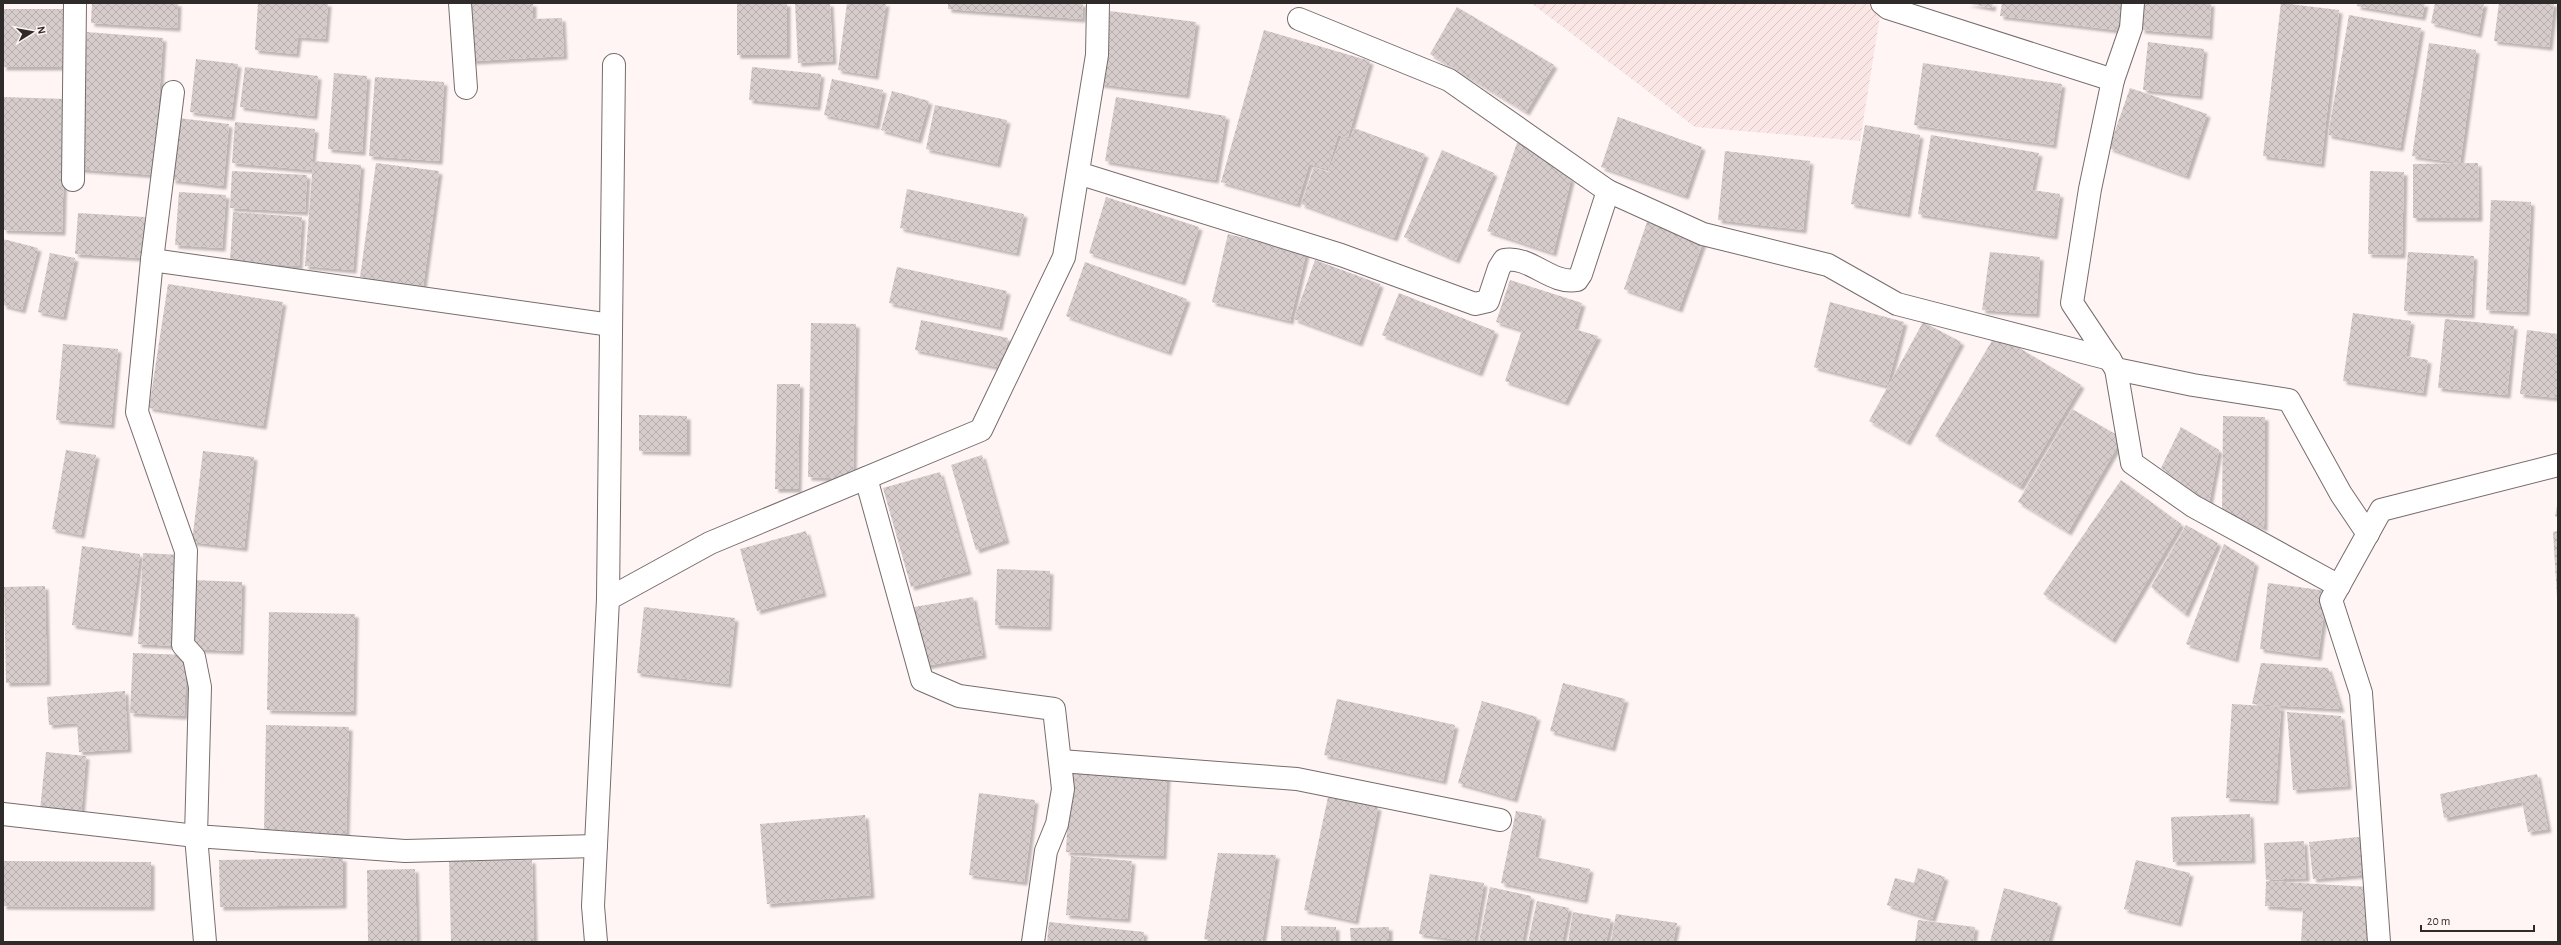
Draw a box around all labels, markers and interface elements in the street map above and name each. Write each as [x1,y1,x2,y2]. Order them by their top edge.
north arrow [12,12,52,52]
text: N [35,25,47,35]
scale bar [2421,907,2534,933]
text: 20 m [2427,915,2450,927]

